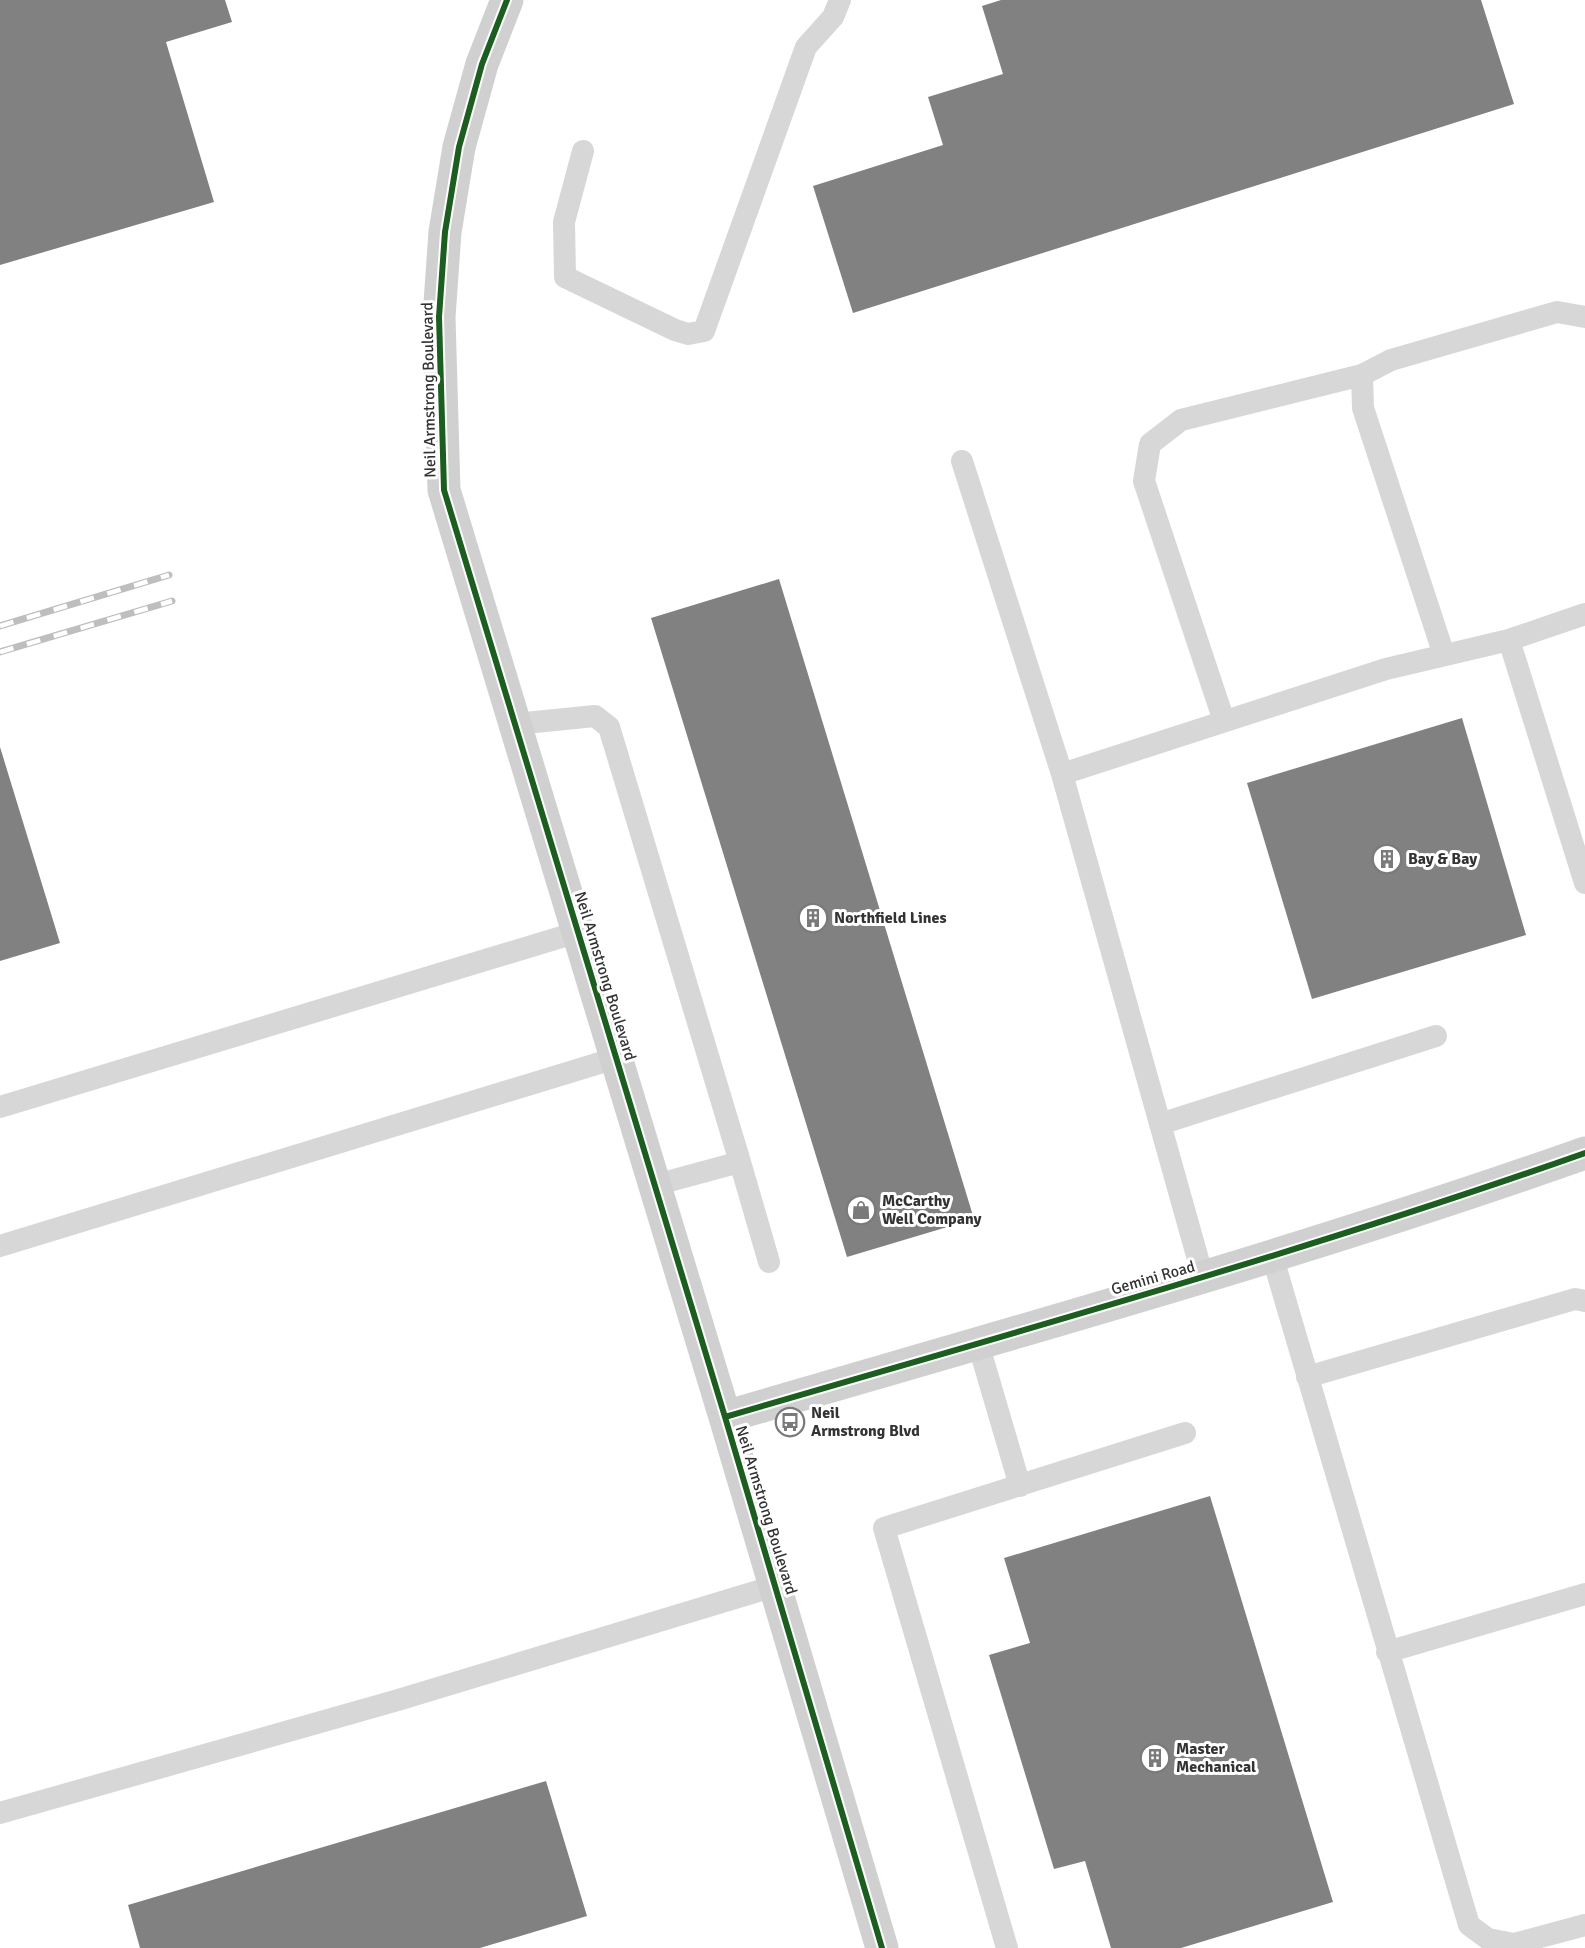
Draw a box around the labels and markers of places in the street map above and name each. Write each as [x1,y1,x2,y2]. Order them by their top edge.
building icon: Bay & Bay [1371,843,1403,875]
place label: Bay & Bay [1408,849,1477,869]
building icon: Northfield Lines [797,902,829,934]
place label: Northfield Lines [834,908,947,928]
place label: McCarthy Well Company [882,1191,982,1229]
shop icon: McCarthy Well Company [845,1194,877,1226]
place label: Neil Armstrong Blvd [811,1403,920,1441]
bus stop icon: Neil Armstrong Blvd [774,1406,806,1438]
place label: Master Mechanical [1176,1739,1256,1777]
building icon: Master Mechanical [1139,1742,1171,1774]

